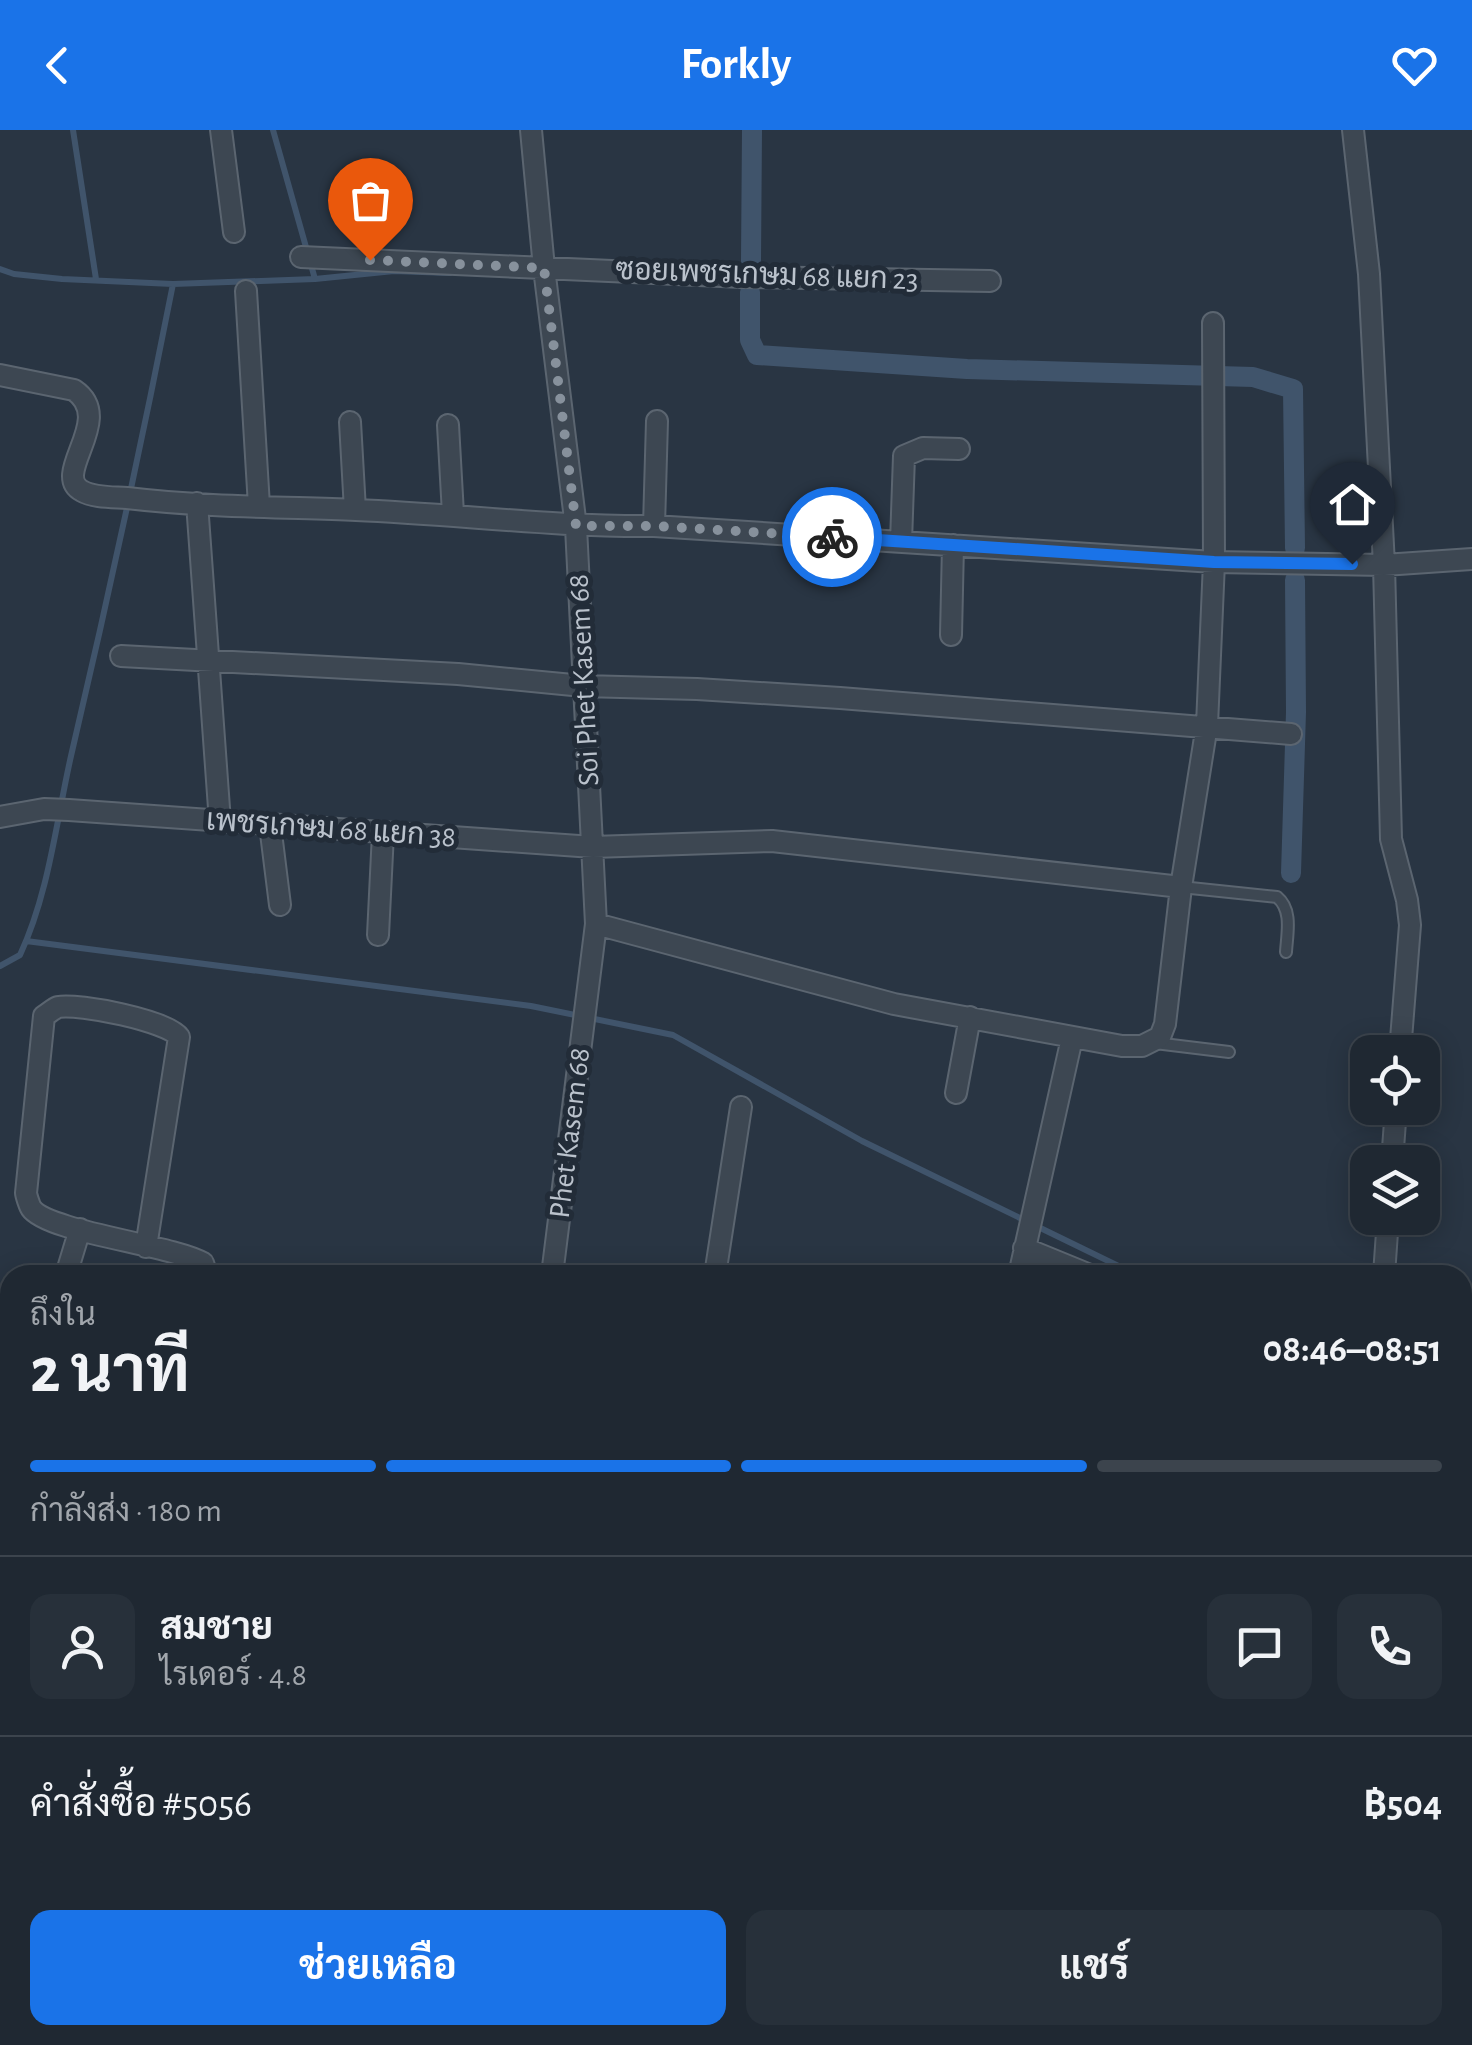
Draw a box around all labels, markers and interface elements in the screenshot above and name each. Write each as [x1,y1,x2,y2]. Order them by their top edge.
icon: back [30,38,85,93]
icon: heart [1387,38,1442,93]
text: Forkly [681,42,791,87]
pin [328,158,413,261]
icon: bag [343,173,398,228]
street label: ซอยเพชรเกษม 68 แยก 23 [615,255,919,295]
pin [1310,462,1395,565]
icon: home [1325,477,1380,532]
courier [782,487,882,587]
icon: bike [805,510,860,565]
street label: Soi Phet Kasem 68 [563,573,605,787]
street label: เพชรเกษม 68 แยก 38 [205,805,457,853]
map controls [1350,1035,1440,1235]
button: locate [1350,1035,1440,1125]
street label: Phet Kasem 68 [545,1046,595,1220]
button: layers [1350,1145,1440,1235]
text: ถึงใน [30,1299,96,1331]
text: 08:46–08:51 [1262,1331,1442,1369]
text: 2 นาที [30,1339,190,1404]
text: กำลังส่ง · 180 m [30,1495,222,1527]
button: person [30,1594,135,1699]
button: chat [1207,1594,1312,1699]
button: phone [1337,1594,1442,1699]
text: สมชาย [160,1609,273,1647]
text: ไรเดอร์ · 4.8 [160,1659,307,1691]
text: คำสั่งซื้อ #5056 [30,1786,252,1824]
text: ฿504 [1364,1786,1442,1824]
button: ช่วยเหลือ [30,1910,726,2025]
button: แชร์ [746,1910,1442,2025]

